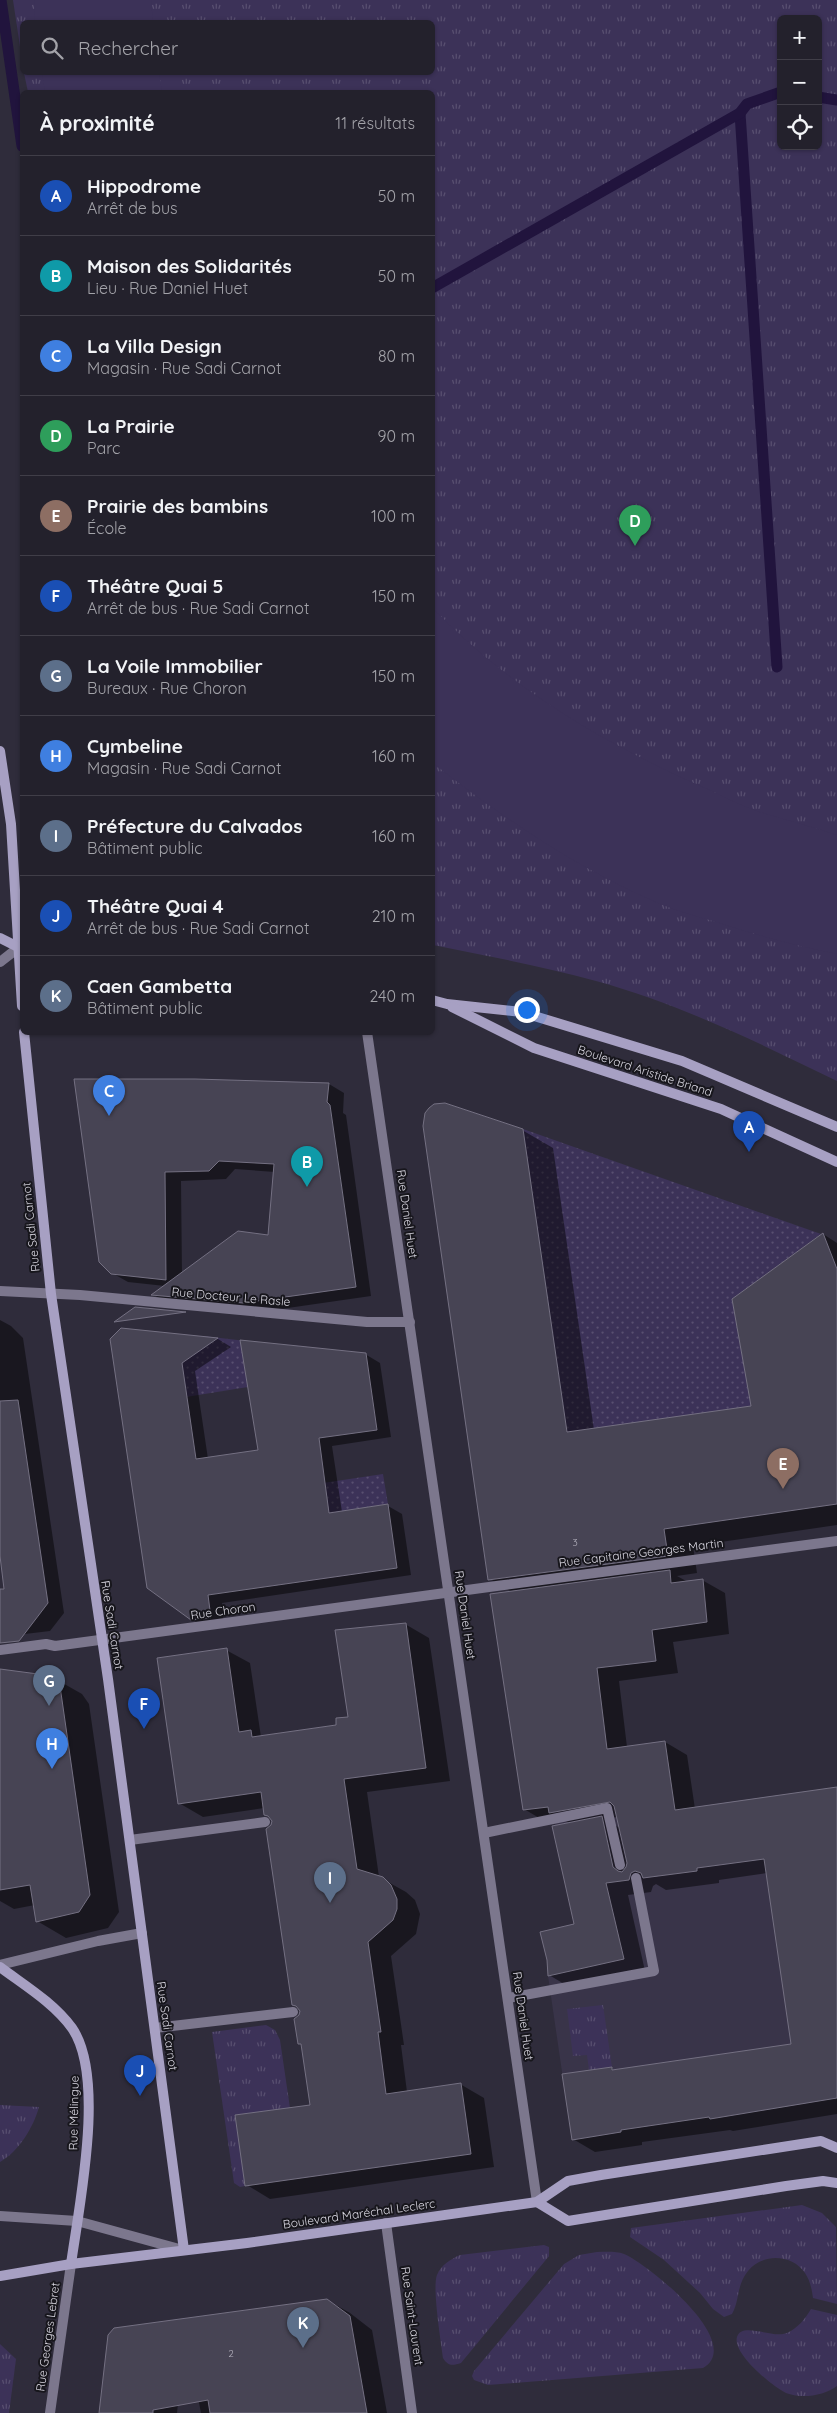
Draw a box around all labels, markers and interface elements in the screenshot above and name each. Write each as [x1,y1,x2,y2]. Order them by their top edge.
map controls [777,15,822,150]
button: + [777,15,822,60]
search box [20,20,435,75]
icon: search [38,34,66,62]
text: Rechercher [78,36,178,60]
button: − [777,60,822,105]
button: locate [777,105,822,150]
text: À proximité [40,110,155,136]
text: 11 résultats [335,113,415,133]
text: Hippodrome [87,174,201,198]
text: A [51,186,61,206]
text: 50 m [378,186,415,206]
text: Arrêt de bus [87,198,178,218]
text: Maison des Solidarités [87,254,292,278]
text: B [51,266,61,286]
text: 50 m [378,266,415,286]
text: Lieu · Rue Daniel Huet [87,278,248,298]
text: La Villa Design [87,334,222,358]
text: C [51,346,61,366]
text: 80 m [378,346,415,366]
text: Magasin · Rue Sadi Carnot [87,358,281,378]
text: La Prairie [87,414,175,438]
text: D [50,426,62,446]
text: 90 m [378,426,415,446]
text: Parc [87,438,120,458]
text: Prairie des bambins [87,494,268,518]
pin: D [619,505,651,546]
text: E [51,506,61,526]
text: 100 m [371,506,415,526]
text: École [87,518,127,538]
text: Théâtre Quai 5 [87,574,224,598]
text: F [52,586,61,606]
text: 150 m [372,586,415,606]
text: Arrêt de bus · Rue Sadi Carnot [87,598,309,618]
text: La Voile Immobilier [87,654,263,678]
text: G [50,666,62,686]
text: 150 m [372,666,415,686]
text: Bureaux · Rue Choron [87,678,247,698]
text: Cymbeline [87,734,183,758]
text: H [50,746,62,766]
text: 160 m [372,746,415,766]
text: Magasin · Rue Sadi Carnot [87,758,281,778]
text: Préfecture du Calvados [87,814,302,838]
text: I [54,826,58,846]
text: 160 m [372,826,415,846]
text: Bâtiment public [87,838,203,858]
text: Théâtre Quai 4 [87,894,224,918]
text: J [52,906,60,926]
text: 210 m [372,906,415,926]
text: Arrêt de bus · Rue Sadi Carnot [87,918,309,938]
text: Caen Gambetta [87,974,232,998]
text: K [51,986,61,1006]
text: 240 m [369,986,415,1006]
your location [514,997,540,1023]
text: Bâtiment public [87,998,203,1018]
street label: Boulevard Aristide Briand [576,1042,714,1099]
pin: C [93,1075,125,1116]
pin: A [733,1111,765,1152]
pin: B [291,1146,323,1187]
street label: Rue Daniel Huet [394,1169,421,1259]
street label: Rue Sadi Carnot [18,1182,43,1273]
street label: Rue Docteur Le Rasle [171,1284,291,1309]
pin: E [767,1448,799,1489]
street label: Rue Capitaine Georges Martin [558,1535,724,1570]
house number: 3 [572,1536,578,1549]
street label: Rue Daniel Huet [452,1570,479,1660]
street label: Rue Sadi Carnot [98,1579,127,1671]
street label: Rue Choron [190,1599,256,1622]
pin: G [33,1665,65,1706]
pin: F [128,1688,160,1729]
pin: H [36,1728,68,1769]
pin: I [314,1862,346,1903]
street label: Rue Daniel Huet [510,1971,537,2061]
street label: Rue Sadi Carnot [154,1980,181,2071]
pin: J [124,2055,156,2096]
street label: Rue Mélingue [65,2075,82,2151]
street label: Boulevard Maréchal Leclerc [282,2195,436,2232]
street label: Rue Saint-Laurent [398,2266,427,2366]
street label: Rue Georges Lebret [32,2281,63,2393]
pin: K [287,2307,319,2348]
house number: 2 [228,2347,234,2360]

